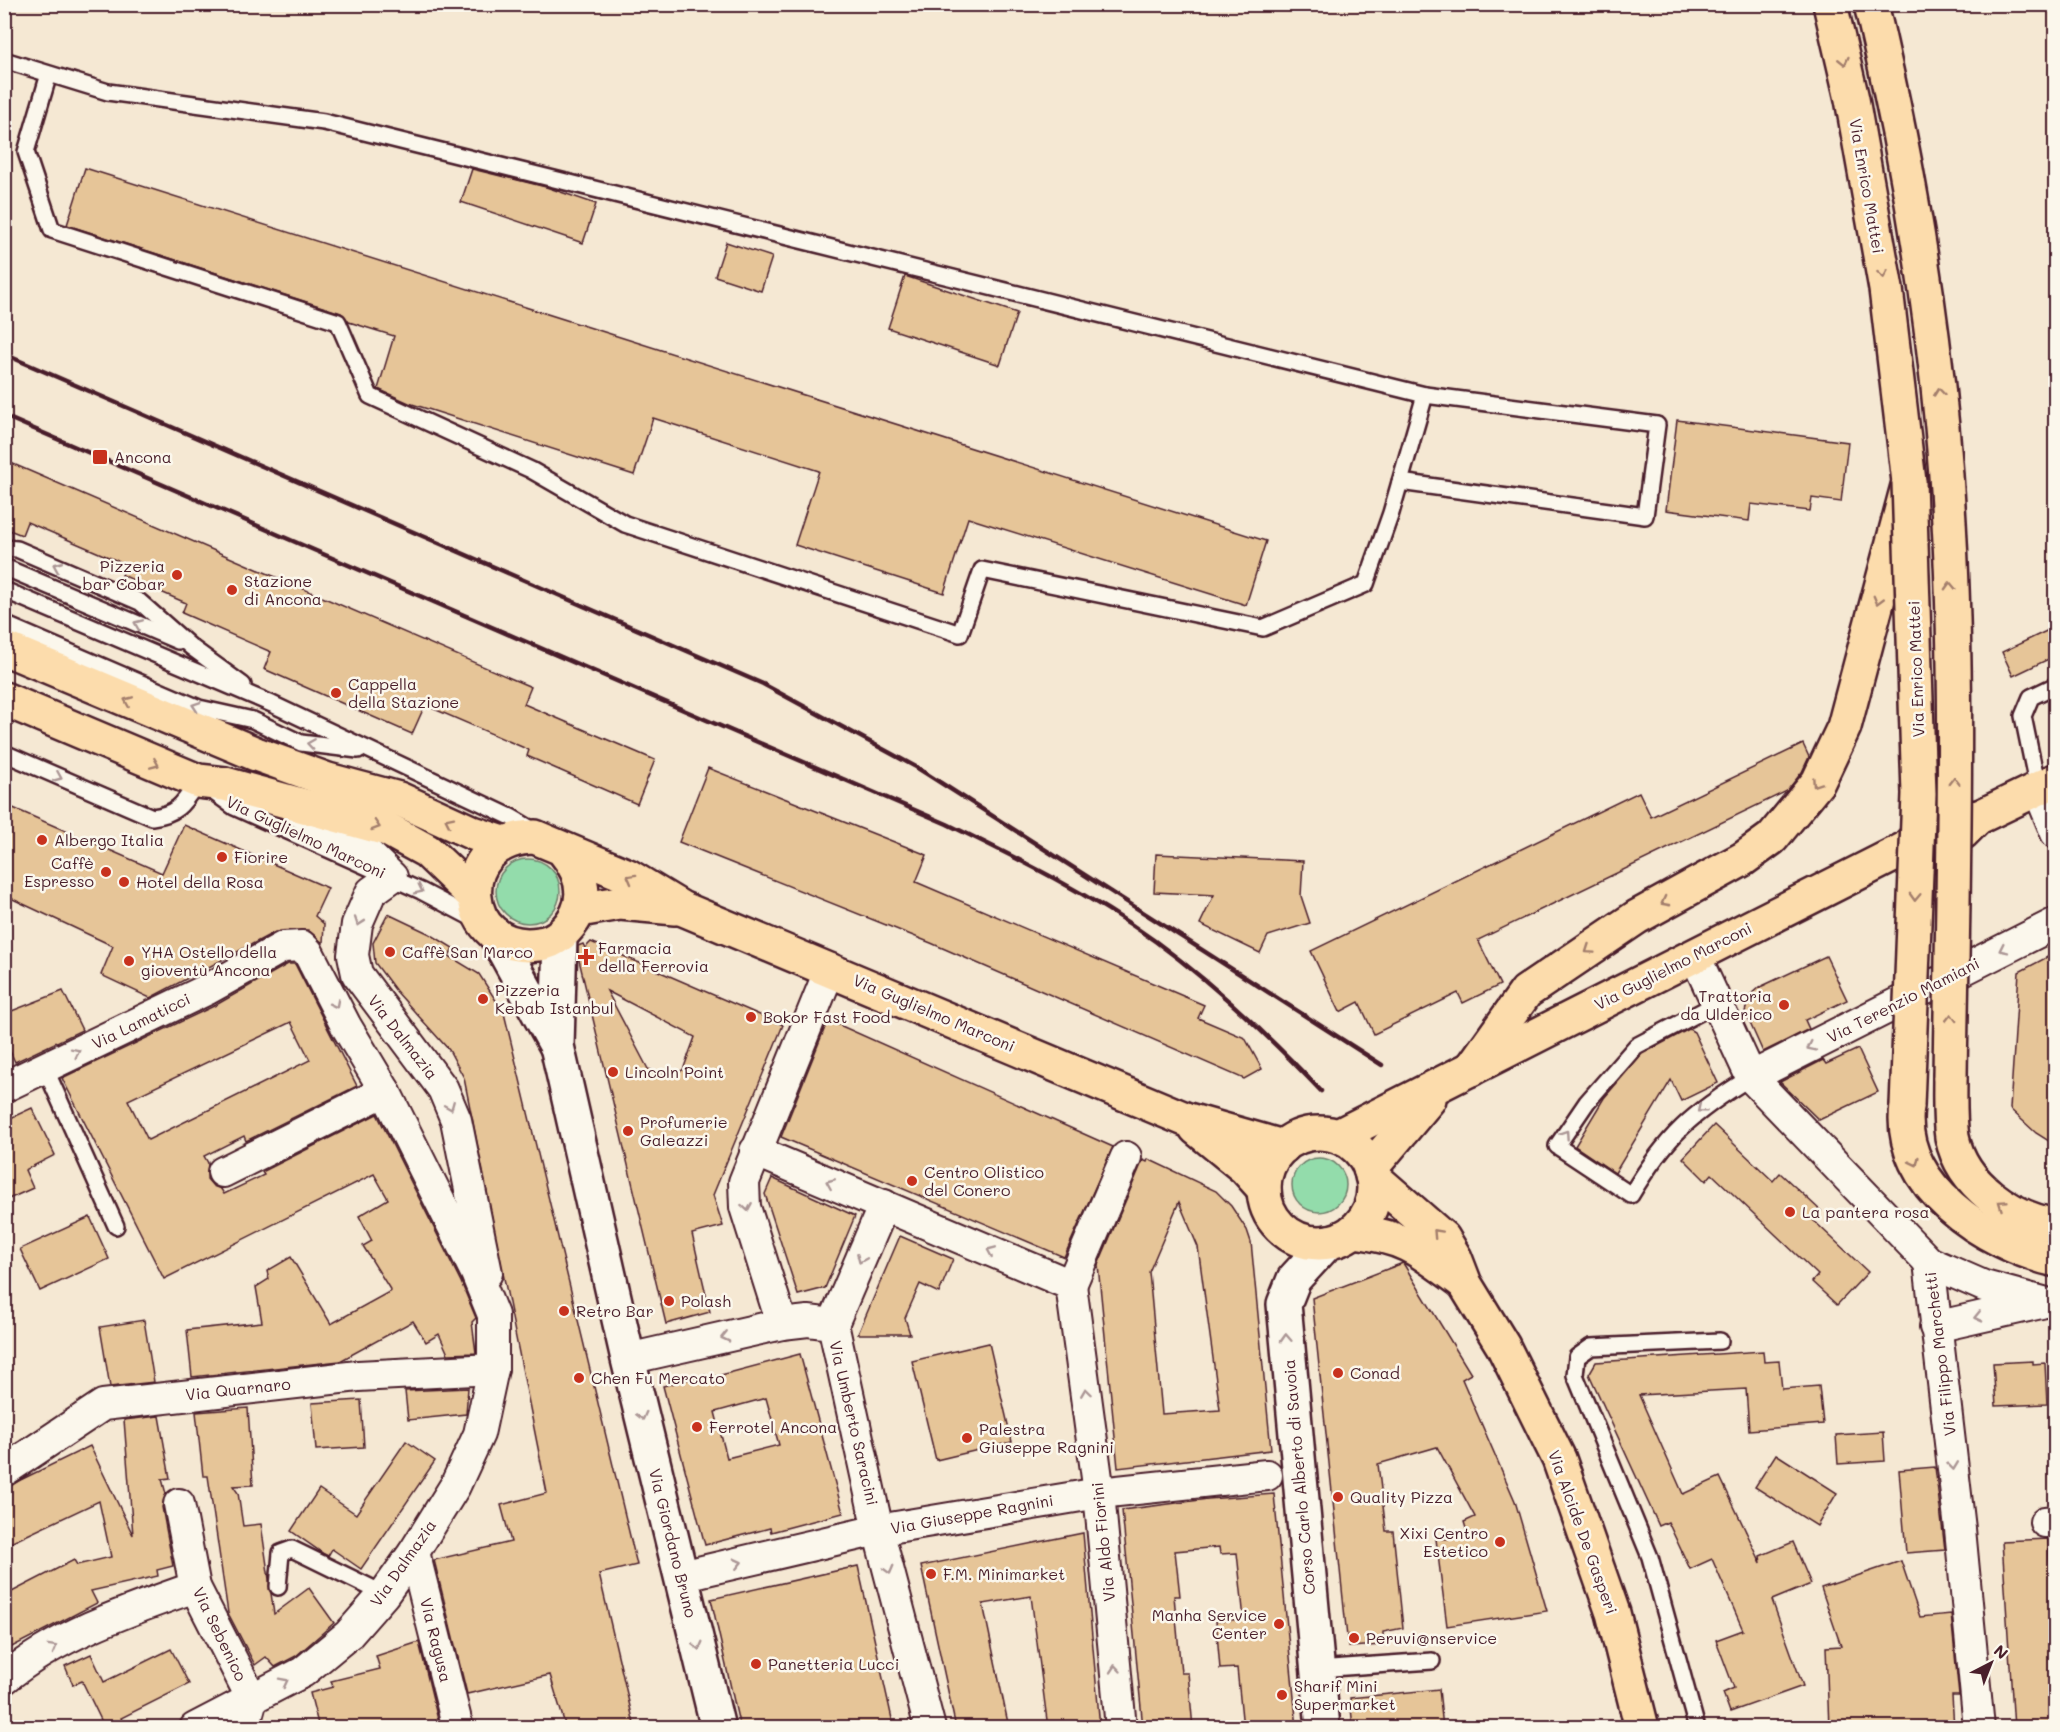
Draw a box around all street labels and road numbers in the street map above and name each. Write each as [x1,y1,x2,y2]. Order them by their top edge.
street label: Via Enrico Mattei [1845,117,1890,255]
street label: Via Enrico Mattei [1903,600,1928,738]
street label: Via Guglielmo Marconi [223,790,389,883]
street label: Via Guglielmo Marconi [1591,917,1755,1014]
street label: Via Terenzio Mamiani [1823,952,1983,1047]
street label: Via Guglielmo Marconi [850,969,1018,1056]
street label: Via Lamaticci [88,988,193,1053]
street label: Via Dalmazia [364,990,443,1083]
street label: Via Filippo Marchetti [1919,1271,1960,1437]
street label: Via Umberto Saracini [825,1338,884,1507]
street label: Corso Carlo Alberto di Savoia [1278,1358,1319,1596]
street label: Via Quarnaro [184,1373,292,1404]
street label: Via Alcide De Gasperi [1544,1447,1623,1617]
street label: Via Giordano Bruno [645,1466,702,1620]
street label: Via Aldo Fiorini [1086,1481,1119,1603]
street label: Via Giuseppe Ragnini [889,1489,1055,1538]
street label: Via Dalmazia [365,1515,440,1610]
street label: Via Sebenico [189,1583,252,1684]
street label: Via Ragusa [416,1595,457,1684]

